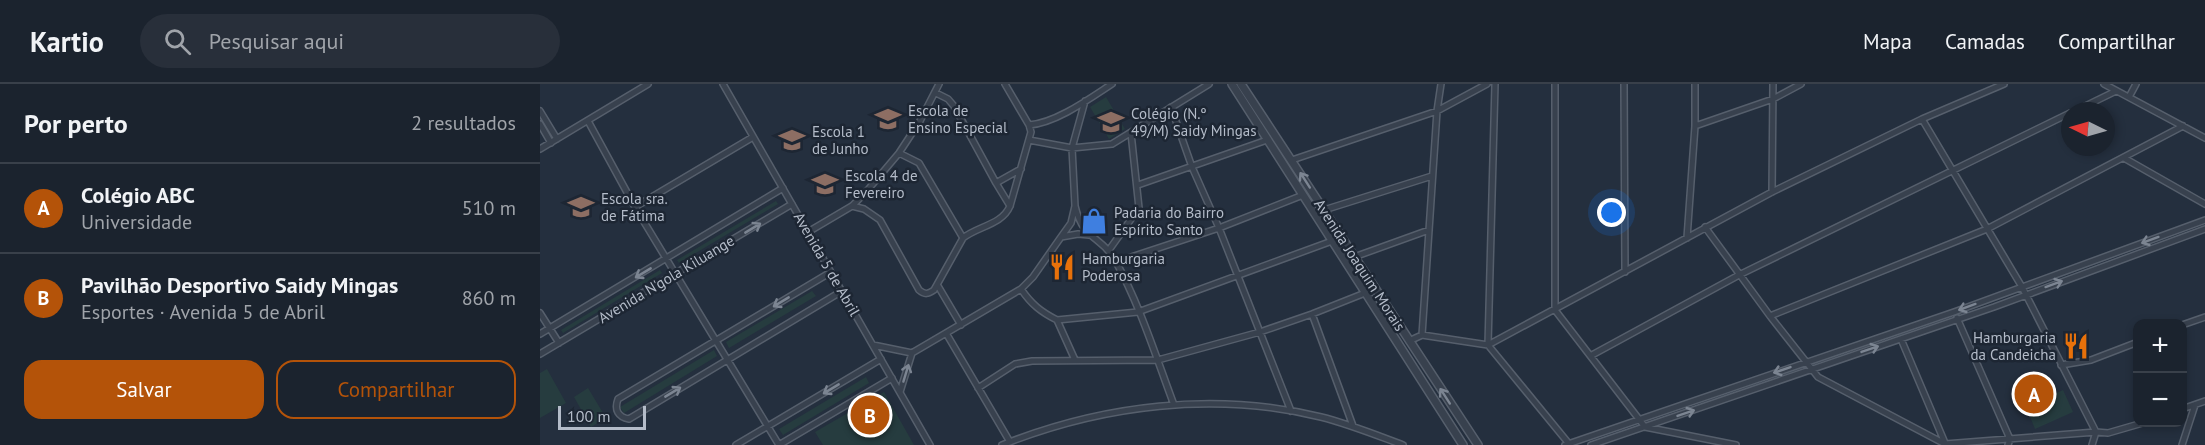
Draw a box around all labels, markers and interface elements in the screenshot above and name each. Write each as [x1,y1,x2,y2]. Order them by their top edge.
search box [140,14,560,68]
text: Kartio [30,23,104,60]
icon: search [161,25,194,58]
text: Pesquisar aqui [209,27,344,55]
text: Mapa [1863,28,1912,55]
text: Camadas [1945,28,2025,55]
text: Compartilhar [2058,28,2175,55]
place label: Escola de Ensino Especial [908,101,1008,137]
north arrow [2061,102,2115,156]
school or university icon: Escola de Ensino Especial [873,104,903,134]
place label: Colégio (N.º 49/M) Saidy Mingas [1131,104,1257,140]
text: Por perto [24,107,128,140]
school or university icon: Colégio (N.º 49/M) Saidy Mingas [1096,107,1126,137]
text: 2 resultados [411,110,516,136]
place label: Escola 1 de Junho [812,122,869,158]
school or university icon: Escola 1 de Junho [777,125,807,155]
place label: Escola 4 de Fevereiro [845,166,918,202]
school or university icon: Escola 4 de Fevereiro [810,169,840,199]
one-way arrow [1298,172,1310,189]
text: Colégio ABC [81,181,195,209]
place label: Escola sra. de Fátima [601,189,668,225]
school or university icon: Escola sra. de Fátima [566,192,596,222]
text: A [37,195,50,221]
text: 510 m [462,195,516,221]
street label: Avenida Joaquim Morais [1310,195,1410,335]
your location [1597,198,1626,227]
place label: Padaria do Bairro Espírito Santo [1114,203,1224,239]
shop icon: Padaria do Bairro Espírito Santo [1079,206,1109,236]
text: Universidade [81,209,192,235]
street label: Avenida 5 de Abril [790,209,865,320]
one-way arrow [744,221,761,233]
street label: Avenida N'gola Kiluange [595,231,737,327]
one-way arrow [2141,235,2160,246]
place label: Hamburgaria Poderosa [1082,249,1165,285]
restaurant icon: Hamburgaria Poderosa [1047,252,1077,282]
one-way arrow [635,267,652,279]
text: Pavilhão Desportivo Saidy Mingas [81,271,398,299]
one-way arrow [2044,278,2063,289]
text: B [38,285,49,311]
text: 860 m [462,285,516,311]
one-way arrow [772,297,790,308]
text: Esportes · Avenida 5 de Abril [81,299,325,325]
one-way arrow [1958,303,1977,314]
map controls [2133,319,2187,427]
button: + [2133,319,2187,373]
place label: Hamburgaria da Candeicha [1970,328,2056,364]
restaurant icon: Hamburgaria da Candeicha [2061,331,2091,361]
one-way arrow [1860,343,1879,354]
button: Salvar [24,360,264,419]
button: Compartilhar [276,360,516,419]
one-way arrow [901,363,912,382]
one-way arrow [1774,366,1792,377]
pin: A [2014,372,2054,416]
button: − [2133,373,2187,427]
one-way arrow [823,383,840,395]
one-way arrow [664,386,681,398]
one-way arrow [1439,388,1452,405]
pin: B [850,392,890,438]
scale bar [558,403,646,430]
text: 100 m [567,406,610,426]
one-way arrow [1676,407,1695,418]

